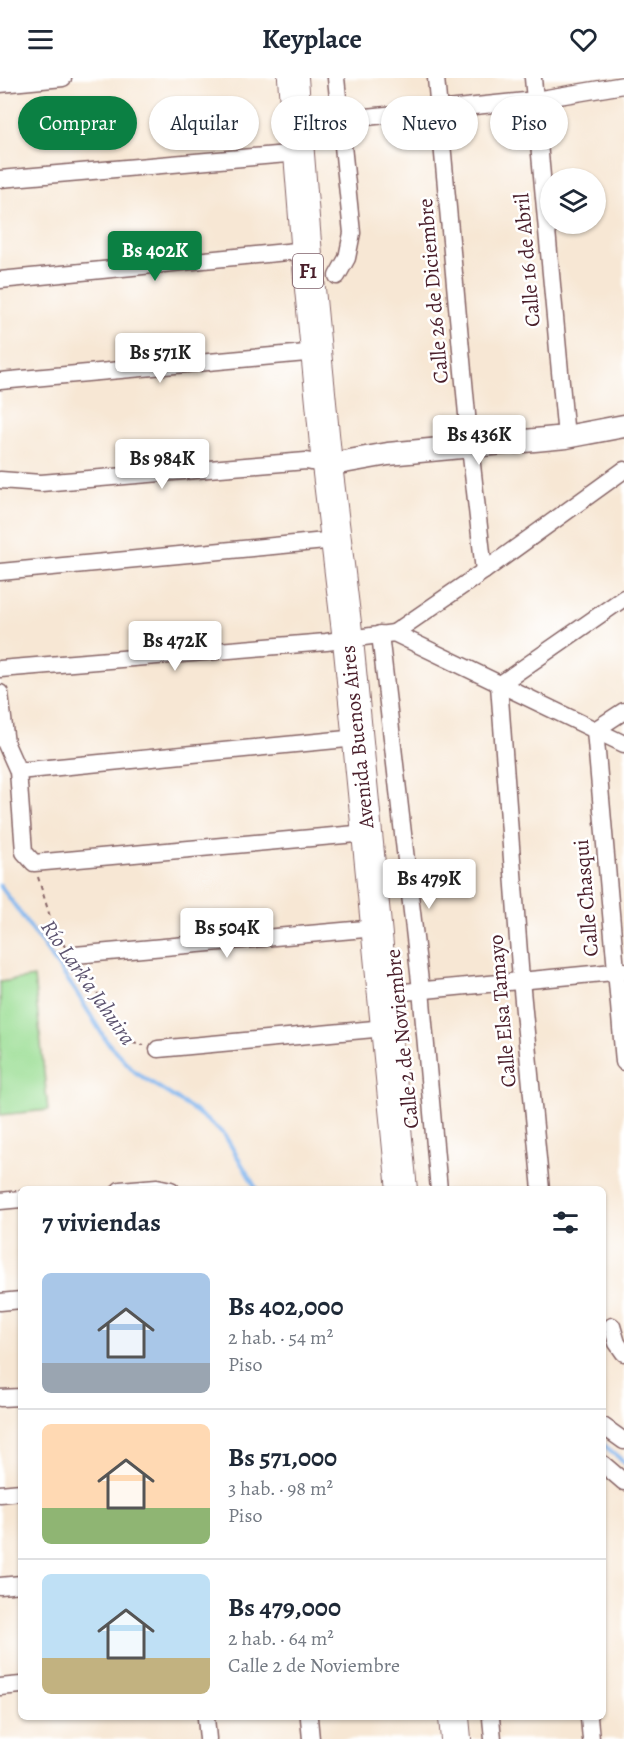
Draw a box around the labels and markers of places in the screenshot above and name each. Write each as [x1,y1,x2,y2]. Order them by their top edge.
pin: Bs 402K [100,231,210,282]
pin: Bs 571K [105,333,215,384]
pin: Bs 436K [424,415,534,466]
pin: Bs 984K [107,439,217,490]
pin: Bs 472K [120,621,230,672]
pin: Bs 479K [374,859,484,910]
pin: Bs 504K [172,908,282,959]

